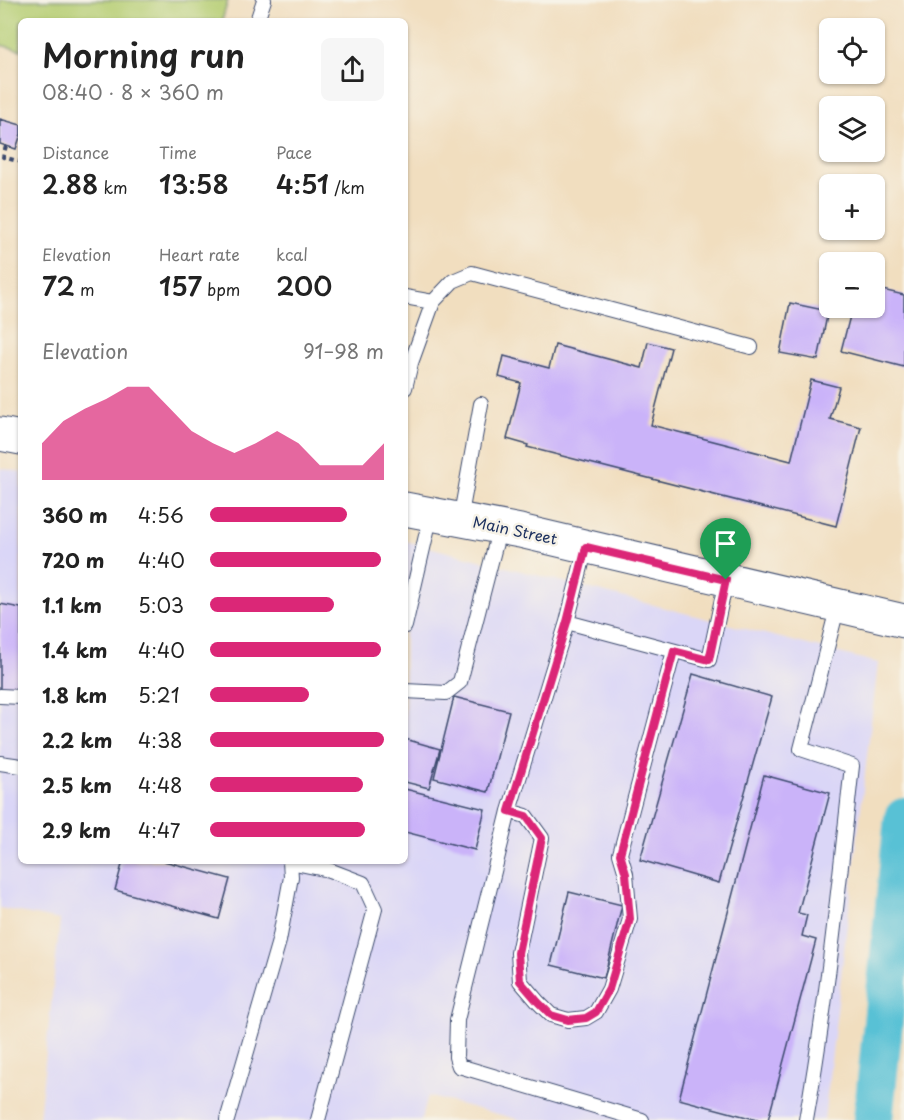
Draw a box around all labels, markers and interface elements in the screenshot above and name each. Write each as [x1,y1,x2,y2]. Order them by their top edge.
map controls [819,18,885,318]
button: locate [819,18,885,84]
text: Morning run [42,29,245,79]
button: share [321,38,384,101]
text: 08:40 · 8 × 360 m [42,77,224,107]
button: layers [819,96,885,162]
text: Distance [42,140,109,164]
text: Time [159,140,197,164]
text: Pace [276,140,312,164]
text: 2.88 [42,164,98,203]
text: 13:58 [159,164,229,203]
text: 4:51 [276,164,329,203]
button: + [819,174,885,240]
text: km [98,175,128,199]
text: /km [329,175,365,199]
text: Elevation [42,242,111,266]
text: Heart rate [159,242,240,266]
text: kcal [276,242,308,266]
button: − [819,252,885,318]
text: 72 [42,266,75,305]
text: 157 [159,266,202,305]
text: 200 [276,266,332,305]
text: m [75,277,95,301]
text: bpm [202,277,240,301]
text: Elevation [42,336,128,366]
text: 91–98 m [303,336,384,366]
text: 360 m [42,500,108,530]
text: 4:56 [138,500,184,530]
street label: Main Street [471,509,560,550]
pin [700,518,751,580]
icon: arrive [709,527,742,560]
text: 720 m [42,545,104,575]
text: 4:40 [138,545,185,575]
text: 1.1 km [42,590,102,620]
text: 5:03 [138,590,184,620]
text: 1.4 km [42,635,108,665]
text: 4:40 [138,635,185,665]
text: 1.8 km [42,680,107,710]
text: 5:21 [138,680,180,710]
text: 2.2 km [42,725,112,755]
text: 4:38 [138,725,183,755]
text: 2.5 km [42,770,112,800]
text: 4:48 [138,770,182,800]
text: 2.9 km [42,815,111,845]
text: 4:47 [138,815,180,845]

